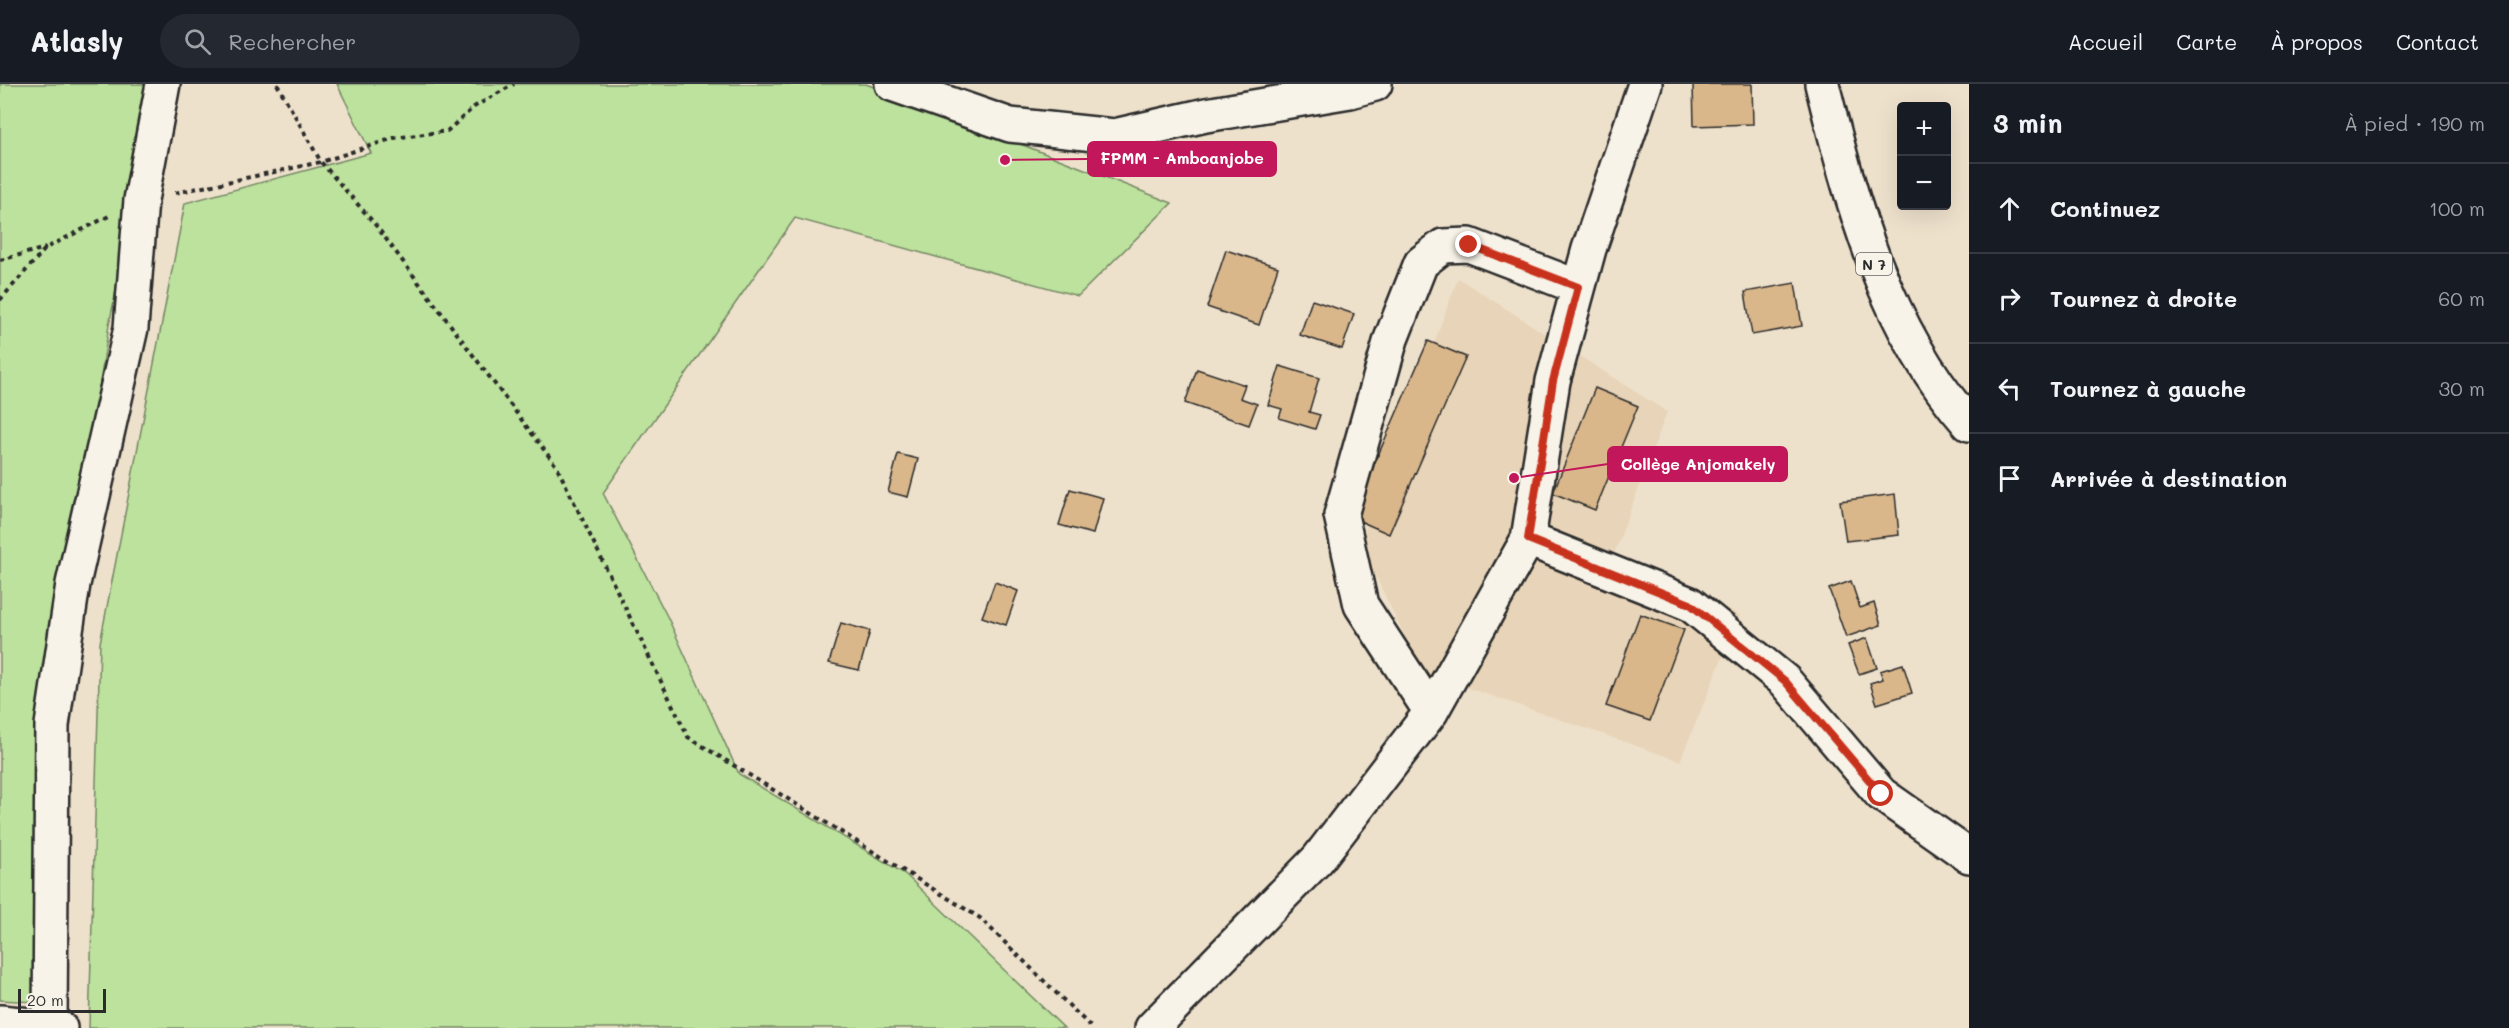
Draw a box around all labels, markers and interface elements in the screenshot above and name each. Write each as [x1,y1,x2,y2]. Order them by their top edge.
search box [160,14,580,68]
text: Atlasly [30,23,124,59]
icon: search [181,25,214,58]
text: Rechercher [229,27,356,56]
text: Accueil [2068,28,2143,55]
text: Carte [2176,28,2237,55]
text: À propos [2270,28,2363,55]
text: Contact [2396,28,2479,55]
map controls [1897,102,1951,210]
button: + [1897,102,1951,156]
text: 3 min [1993,106,2062,140]
text: À pied · 190 m [2344,110,2485,136]
callout: FPMM - Amboanjobe [1088,142,1276,176]
text: FPMM - Amboanjobe [1100,147,1264,168]
button: − [1897,156,1951,210]
icon: ahead [1993,192,2026,225]
text: Continuez [2050,194,2160,223]
text: 100 m [2429,195,2485,221]
route end [1455,231,1481,257]
road number: N 7 [1856,253,1892,275]
icon: right [1993,282,2026,315]
text: Tournez à droite [2050,284,2237,313]
text: 60 m [2438,285,2485,311]
icon: left [1993,372,2026,405]
text: Tournez à gauche [2050,374,2246,403]
text: 30 m [2439,375,2485,401]
callout: Collège Anjomakely [1608,447,1787,481]
text: Collège Anjomakely [1621,453,1776,474]
icon: arrive [1993,462,2026,495]
text: Arrivée à destination [2050,464,2287,493]
route start [1867,780,1893,806]
scale bar [18,986,106,1014]
text: 20 m [27,989,64,1010]

